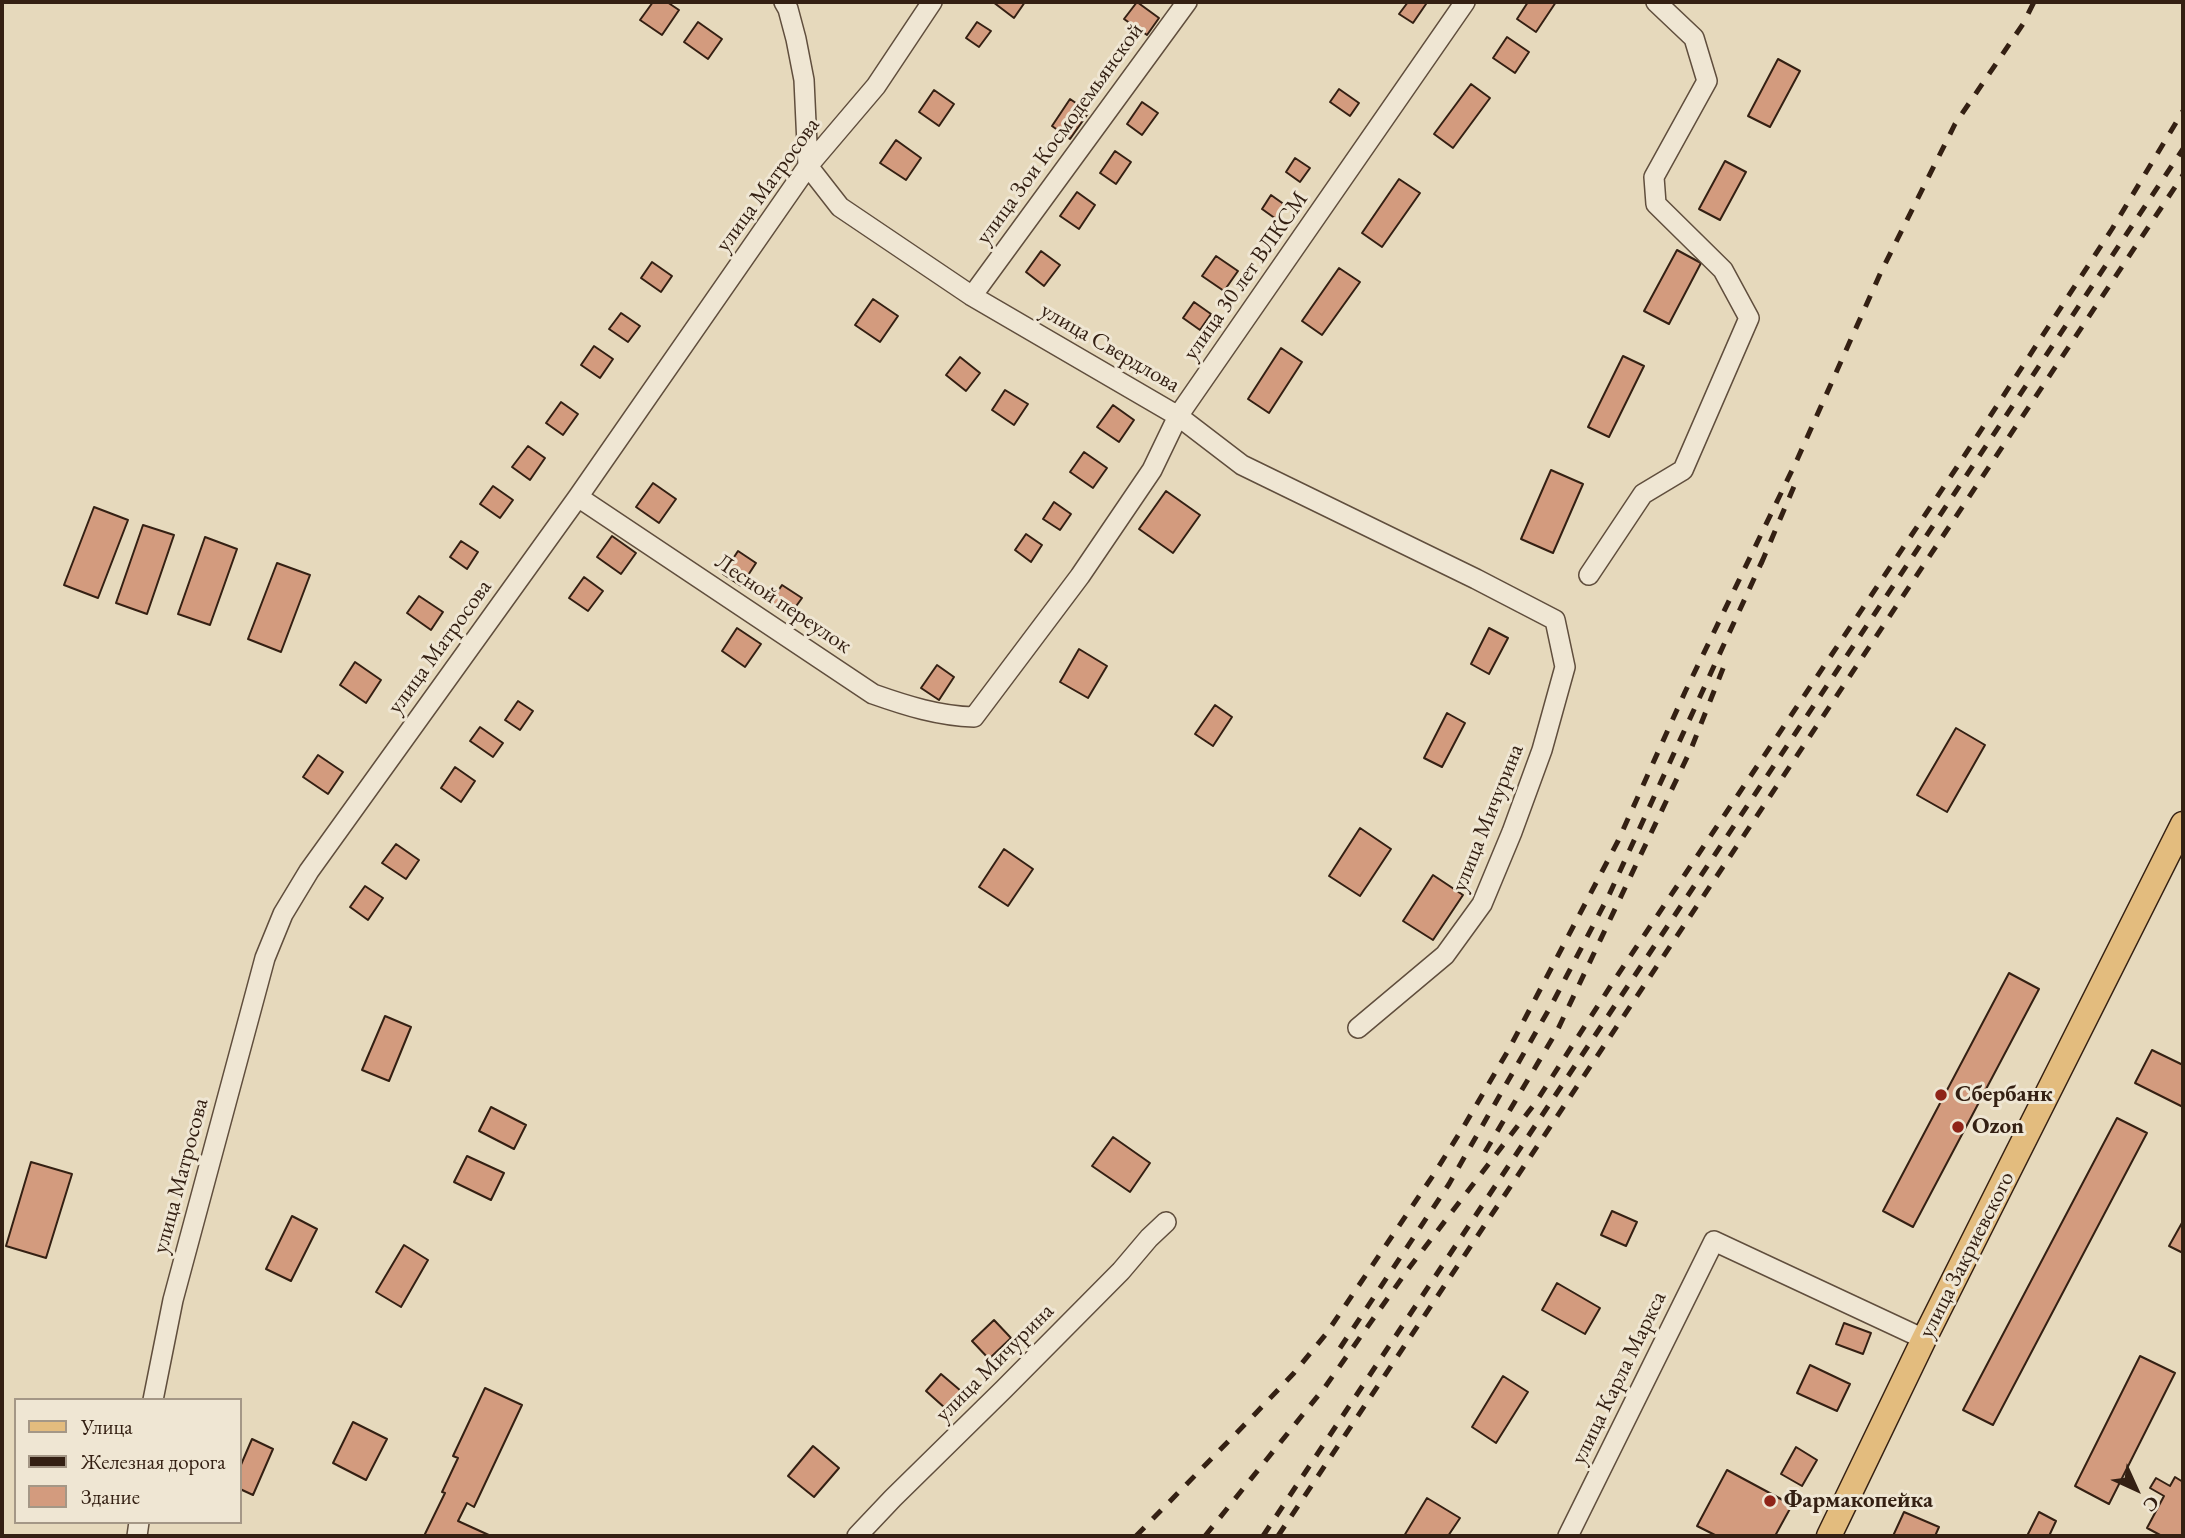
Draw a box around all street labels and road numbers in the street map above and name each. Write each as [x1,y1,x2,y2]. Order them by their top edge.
street label: улица Зои Космодемьянской [970,18,1150,250]
street label: улица Матросова [710,112,826,258]
street label: улица 30 лет ВЛКСМ [1177,186,1315,366]
street label: улица Свердлова [1035,297,1185,399]
street label: Лесной переулок [710,548,856,660]
street label: улица Матросова [382,574,498,720]
street label: улица Мичурина [1446,740,1530,896]
street label: улица Матросова [147,1095,215,1257]
street label: улица Закриевского [1913,1167,2021,1343]
street label: улица Карла Маркса [1565,1287,1673,1469]
street label: улица Мичурина [930,1298,1060,1428]

